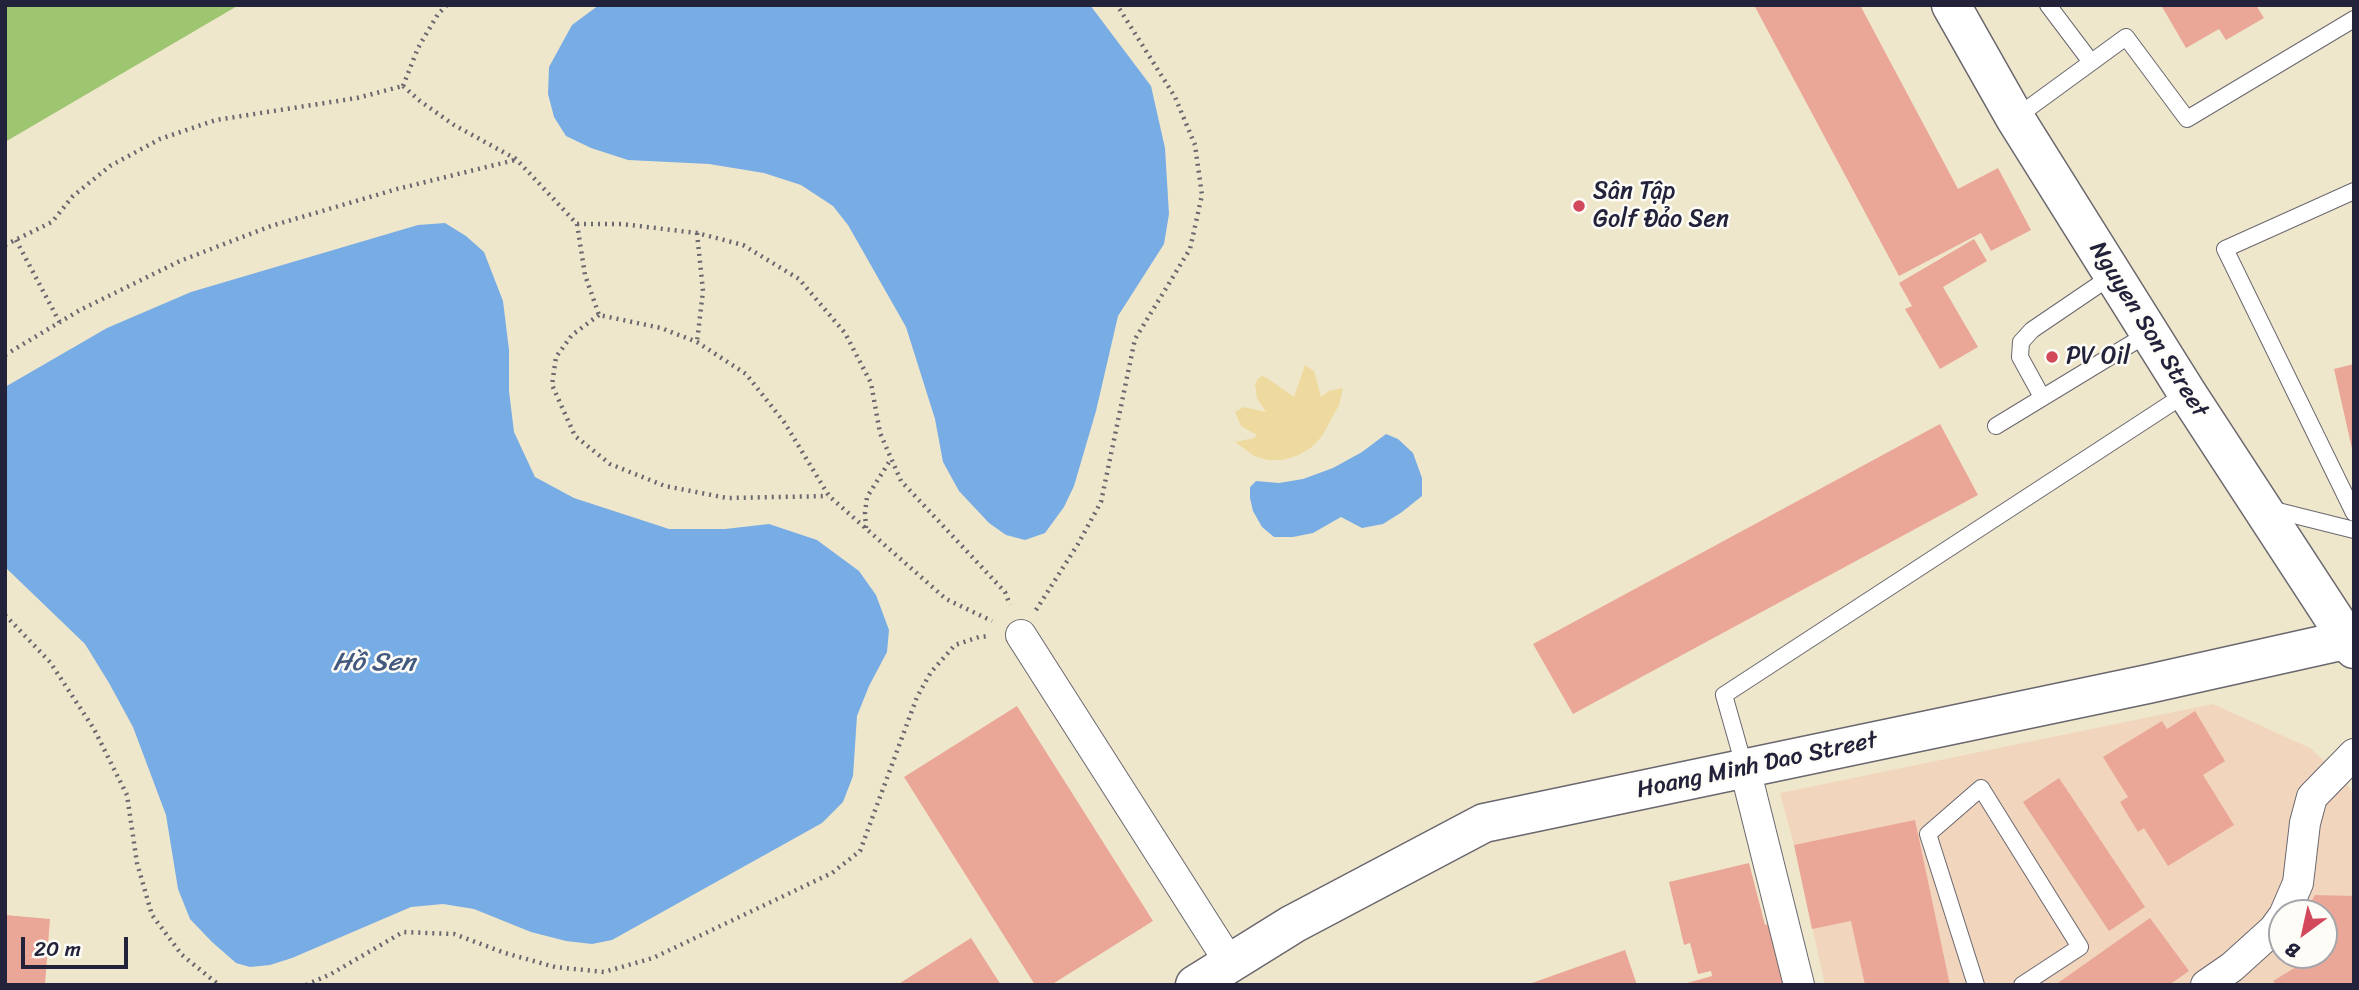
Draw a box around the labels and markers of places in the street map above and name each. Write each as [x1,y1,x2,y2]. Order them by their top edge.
place label: Sân Tập Golf Đảo Sen [1593,178,1729,234]
marker: Sân Tập Golf Đảo Sen [1571,198,1587,214]
place label: PV Oil [2066,343,2130,371]
marker: PV Oil [2044,349,2060,365]

